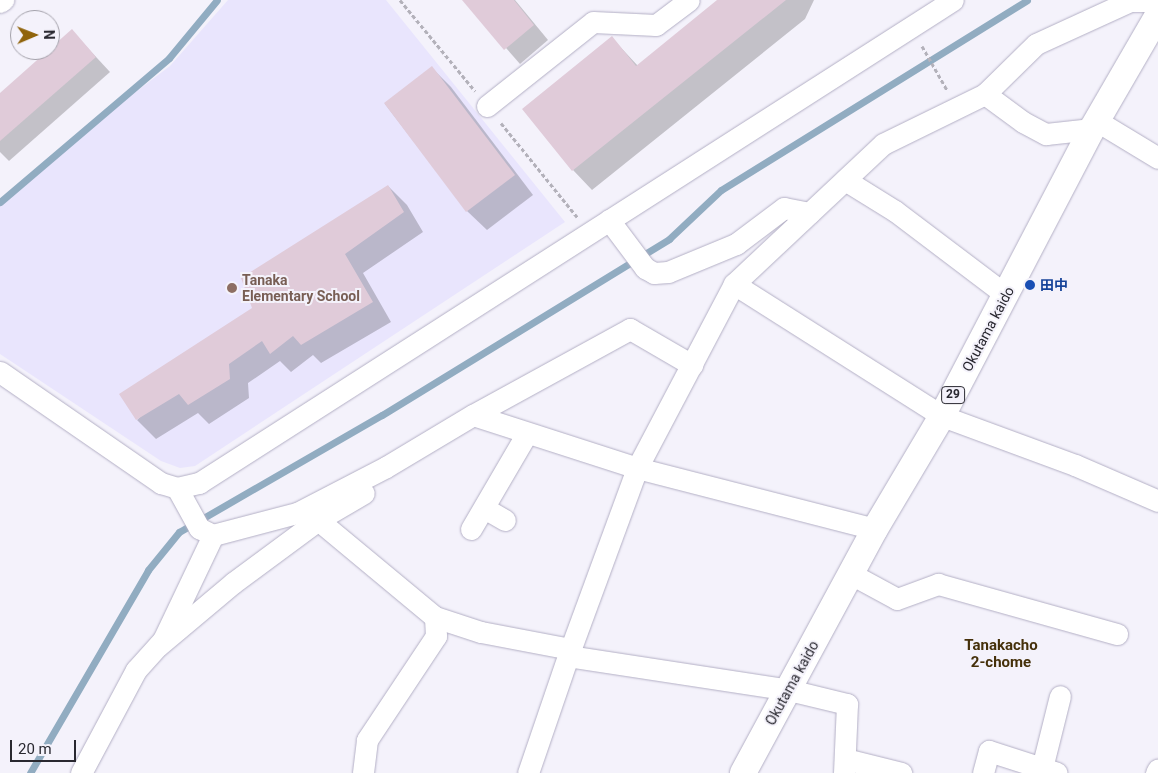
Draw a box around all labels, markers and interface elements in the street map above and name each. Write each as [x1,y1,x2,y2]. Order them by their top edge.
north arrow [10,10,60,60]
text: N [41,30,57,40]
place label: Tanaka Elementary School [242,272,360,304]
place label: 田中 [1040,277,1068,293]
marker: 田中 [1024,279,1036,291]
marker: Tanaka Elementary School [226,282,238,294]
street label: Okutama kaido [959,284,1017,374]
road number: 29 [940,386,966,404]
district label: Tanakacho 2-chome [964,636,1038,671]
street label: Okutama kaido [762,638,822,728]
scale bar [12,730,79,762]
text: 20 m [18,740,52,758]

